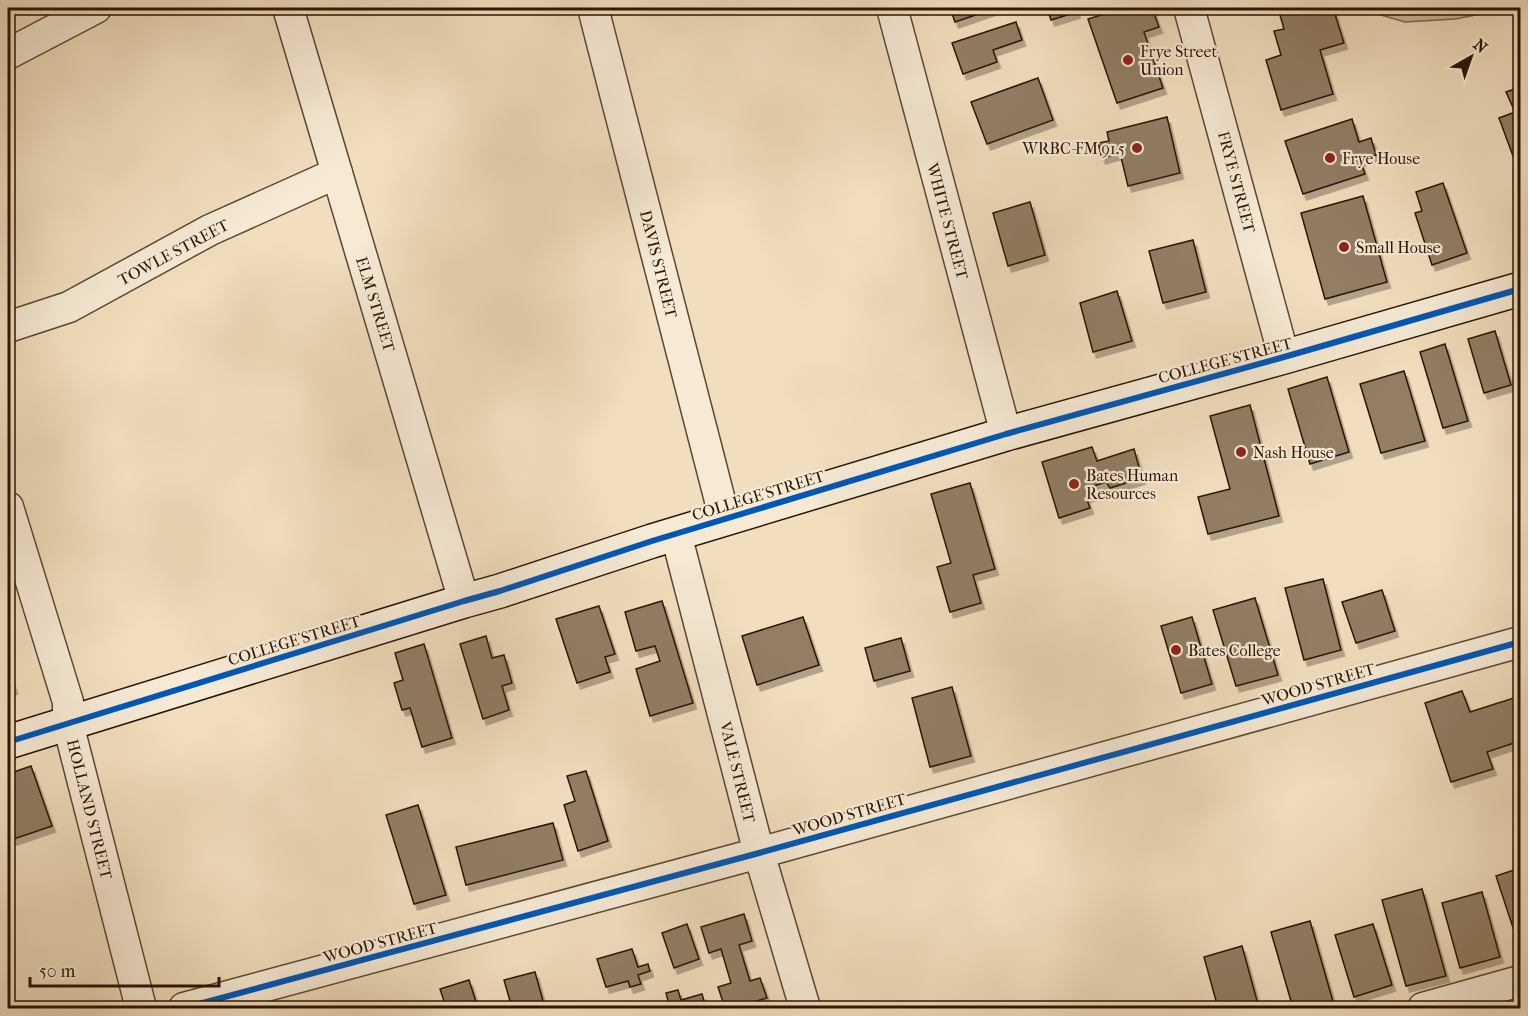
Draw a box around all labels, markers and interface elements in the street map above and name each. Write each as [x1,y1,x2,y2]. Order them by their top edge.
north arrow [1441,27,1501,87]
text: N [1470,35,1492,58]
place label: Frye Street Union [1140,42,1217,79]
marker: Frye Street Union [1121,53,1135,67]
street label: FRYE STREET [1214,129,1259,235]
place label: WRBC-FM 91.5 [1021,139,1125,158]
marker: WRBC-FM 91.5 [1130,141,1144,155]
place label: Frye House [1342,149,1420,168]
marker: Frye House [1323,151,1337,165]
street label: WHITE STREET [923,160,972,282]
street label: DAVIS STREET [636,208,681,320]
street label: TOWLE STREET [115,215,232,290]
place label: Small House [1356,238,1441,257]
marker: Small House [1337,240,1351,254]
street label: ELM STREET [352,254,399,354]
street label: COLLEGE STREET [1156,333,1294,387]
place label: Nash House [1253,443,1334,462]
marker: Nash House [1234,445,1248,459]
street label: COLLEGE STREET [689,466,827,525]
place label: Bates Human Resources [1086,466,1179,503]
marker: Bates Human Resources [1067,477,1081,491]
street label: COLLEGE STREET [225,611,363,670]
place label: Bates College [1188,641,1281,660]
marker: Bates College [1169,643,1183,657]
street label: WOOD STREET [1258,659,1377,710]
street label: VALE STREET [716,719,759,825]
street label: HOLLAND STREET [63,737,116,881]
street label: WOOD STREET [789,789,908,840]
street label: WOOD STREET [320,918,439,967]
scale bar [30,950,219,988]
text: 50 m [39,961,76,982]

